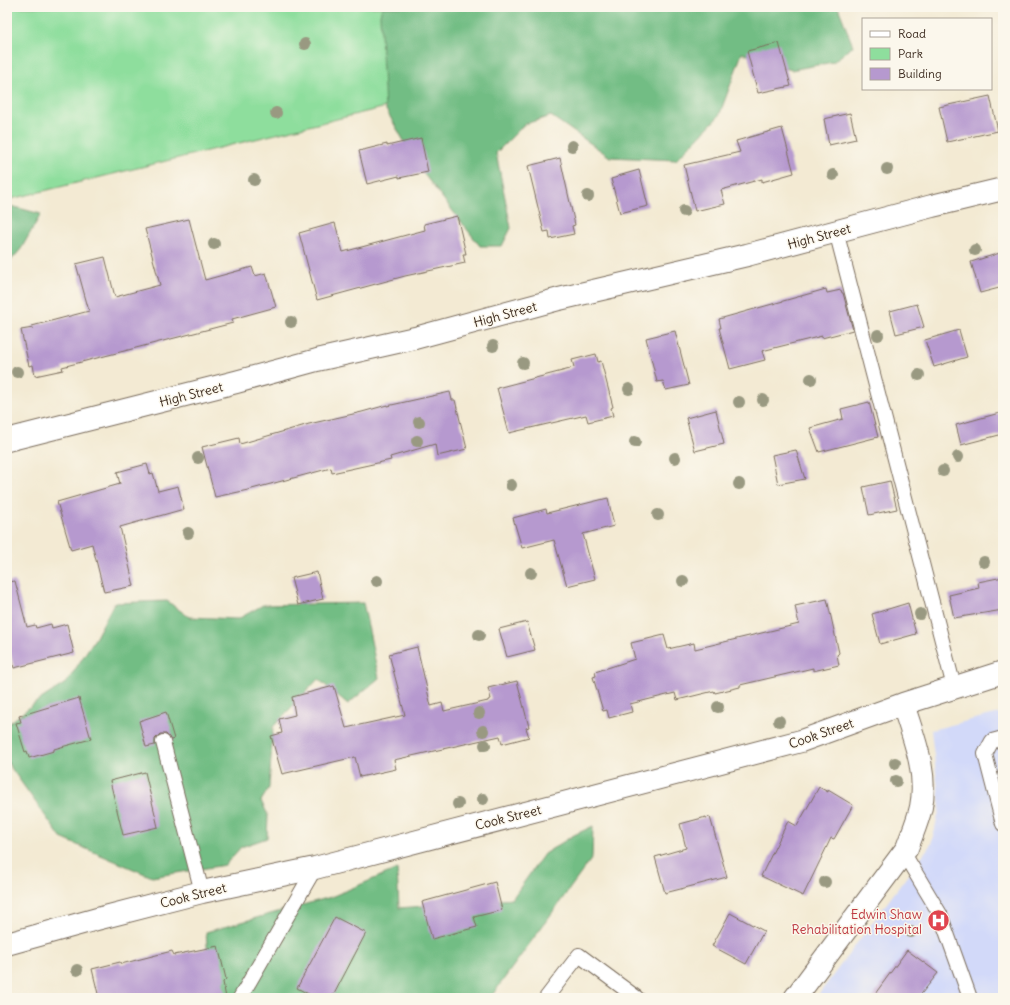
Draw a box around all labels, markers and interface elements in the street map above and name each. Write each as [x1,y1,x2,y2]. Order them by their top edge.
legend [862,18,992,90]
text: Road [898,26,926,41]
text: Park [898,46,923,61]
text: Building [898,66,942,81]
street label: High Street [786,220,853,253]
street label: High Street [472,298,539,331]
street label: High Street [158,378,225,411]
street label: Cook Street [786,714,856,752]
street label: Cook Street [473,801,543,834]
street label: Cook Street [158,879,228,912]
place label: Edwin Shaw Rehabilitation Hospital [792,906,922,938]
hospital icon: Edwin Shaw Rehabilitation Hospital [925,908,951,934]

